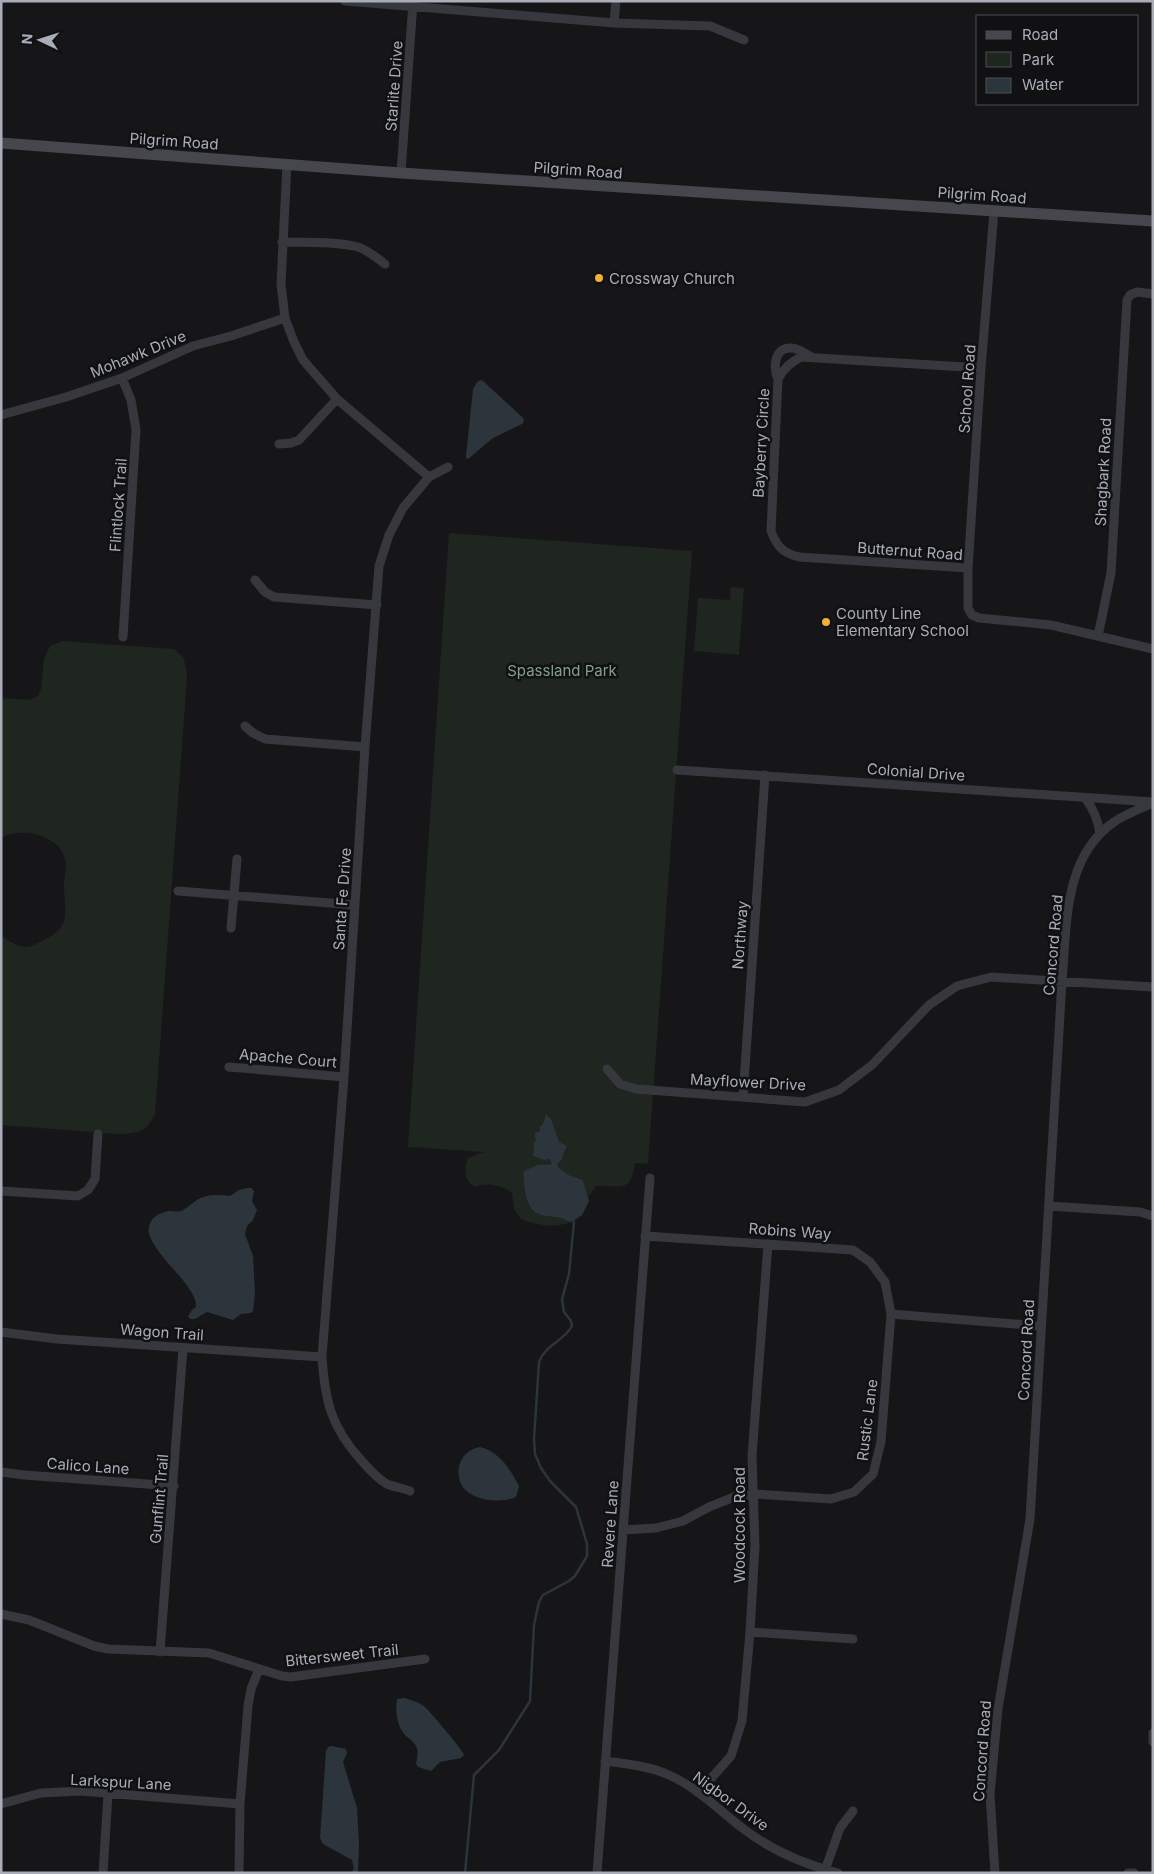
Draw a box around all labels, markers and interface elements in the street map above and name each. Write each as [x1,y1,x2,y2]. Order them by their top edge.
north arrow [15,15,65,65]
legend [976,15,1139,105]
text: Road [1022,25,1058,44]
text: N [18,33,35,45]
street label: Starlite Drive [381,40,407,132]
text: Park [1022,50,1055,69]
text: Water [1022,75,1064,94]
street label: Pilgrim Road [129,128,219,154]
street label: Pilgrim Road [533,157,623,183]
street label: Pilgrim Road [937,182,1027,208]
place label: Crossway Church [609,269,735,288]
marker: Crossway Church [593,272,605,284]
street label: Mohawk Drive [87,326,189,382]
street label: School Road [954,344,980,434]
street label: Bayberry Circle [749,388,773,498]
street label: Shagbark Road [1091,417,1115,527]
street label: Flintlock Trail [105,458,131,552]
street label: Butternut Road [857,538,963,564]
place label: County Line Elementary School [836,604,969,640]
marker: County Line Elementary School [820,616,832,628]
park label: Spassland Park [507,661,618,680]
street label: Colonial Drive [866,759,966,785]
street label: Santa Fe Drive [329,847,355,951]
street label: Concord Road [1039,894,1067,996]
street label: Northway [728,899,752,970]
street label: Apache Court [238,1044,338,1072]
street label: Mayflower Drive [690,1069,806,1095]
street label: Robins Way [748,1219,833,1243]
street label: Concord Road [1014,1299,1038,1401]
street label: Wagon Trail [119,1320,205,1344]
street label: Rustic Lane [853,1378,881,1462]
street label: Gunflint Trail [146,1453,172,1545]
street label: Calico Lane [46,1454,130,1478]
street label: Woodcock Road [730,1467,749,1583]
street label: Revere Lane [597,1480,623,1568]
street label: Bittersweet Trail [284,1640,400,1670]
street label: Concord Road [969,1700,995,1802]
street label: Nigbor Drive [689,1767,773,1835]
street label: Larkspur Lane [70,1770,172,1794]

